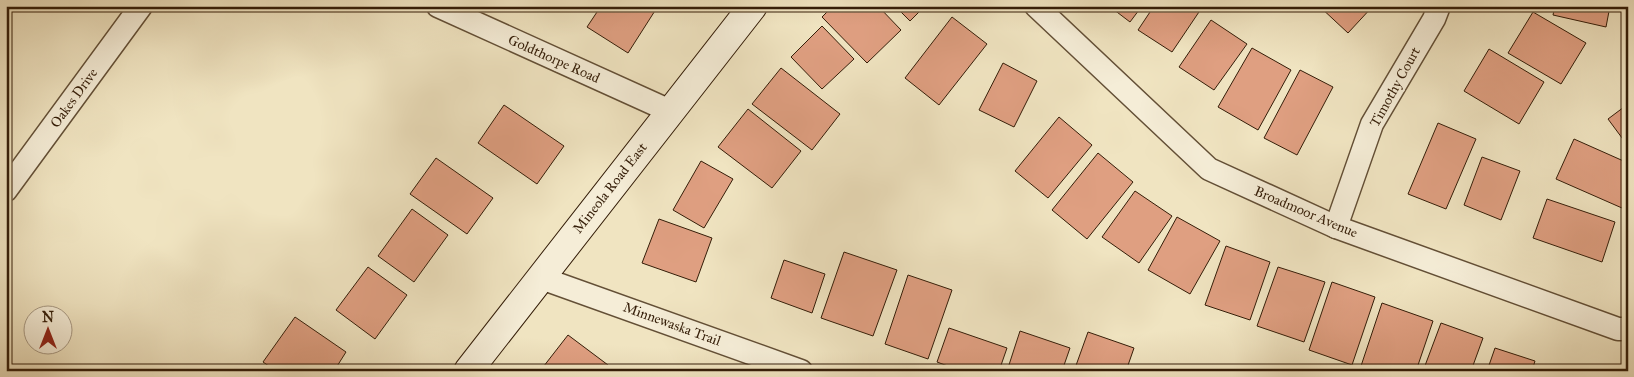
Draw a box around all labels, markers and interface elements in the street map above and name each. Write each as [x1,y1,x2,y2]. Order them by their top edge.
street label: Goldthorpe Road [505,31,603,87]
street label: Timothy Court [1366,44,1424,130]
street label: Oakes Drive [47,65,101,131]
street label: Mineola Road East [569,139,651,237]
street label: Broadmoor Avenue [1252,183,1360,242]
street label: Minnewaska Trail [621,298,723,350]
north arrow [22,304,72,354]
text: N [42,309,54,326]

